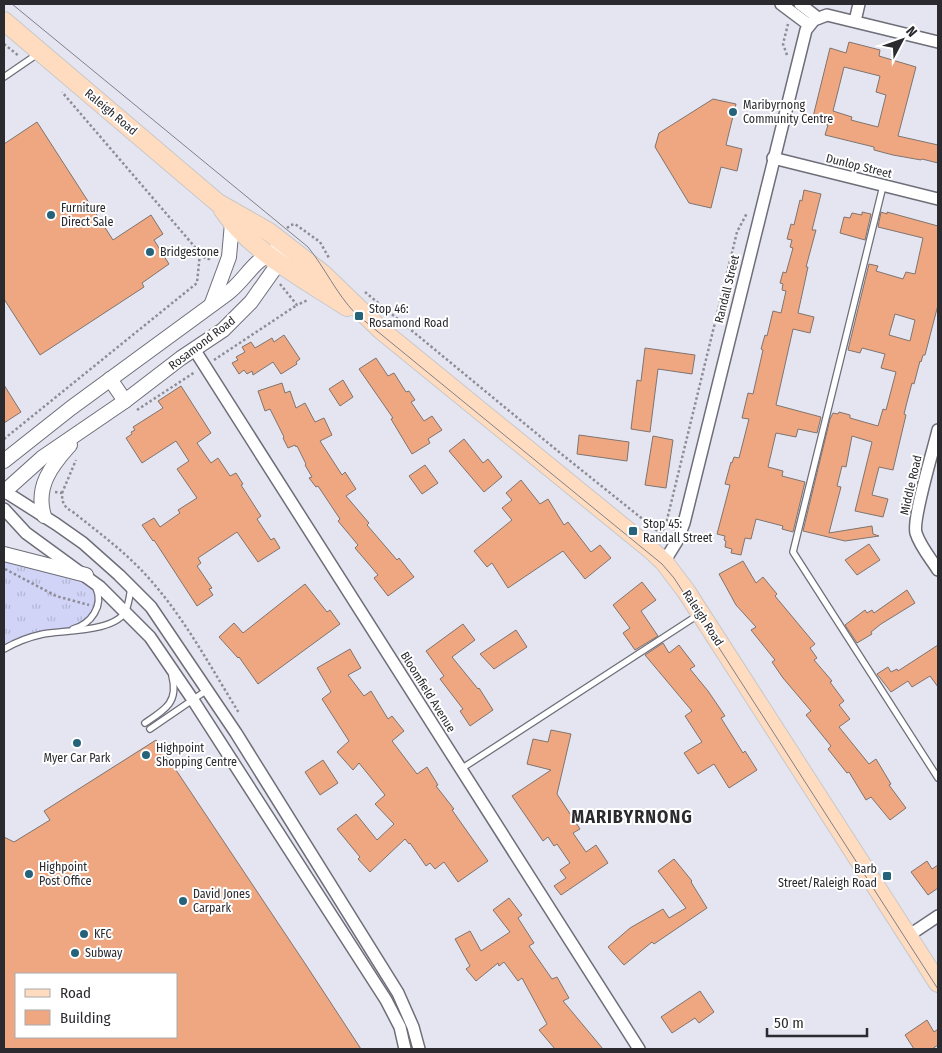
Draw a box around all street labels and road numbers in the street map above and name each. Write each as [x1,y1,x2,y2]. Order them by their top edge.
street label: Raleigh Road [82,86,140,138]
street label: Dunlop Street [824,151,894,181]
street label: Randall Street [712,254,742,324]
street label: Rosamond Road [166,313,238,373]
street label: Middle Road [897,454,925,516]
street label: Raleigh Road [680,587,726,649]
street label: Bloomfield Avenue [398,649,458,735]

